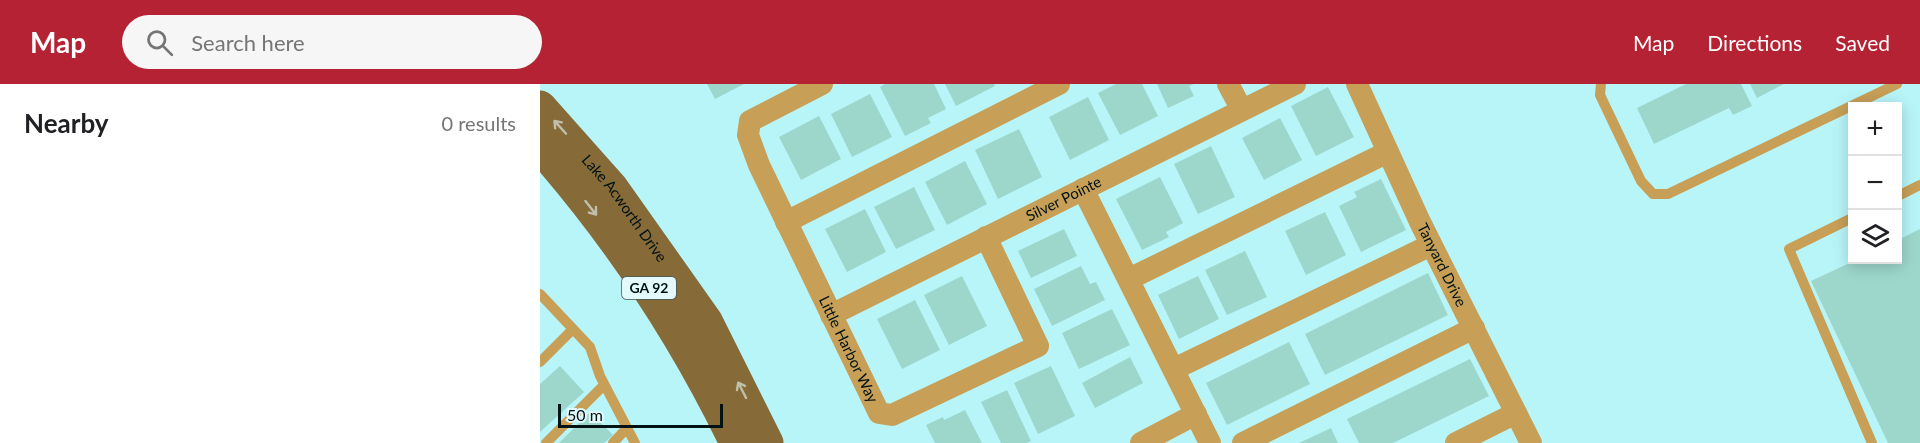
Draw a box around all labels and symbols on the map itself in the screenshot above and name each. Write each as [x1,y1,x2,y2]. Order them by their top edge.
one-way arrow [552,120,567,135]
street label: Lake Acworth Drive [579,150,671,265]
street label: Silver Pointe [1023,172,1104,225]
one-way arrow [585,199,597,215]
street label: Tanyard Drive [1414,220,1471,310]
road number: GA 92 [622,277,676,299]
street label: Little Harbor Way [816,293,883,406]
one-way arrow [736,381,748,399]
scale bar [558,401,723,428]

